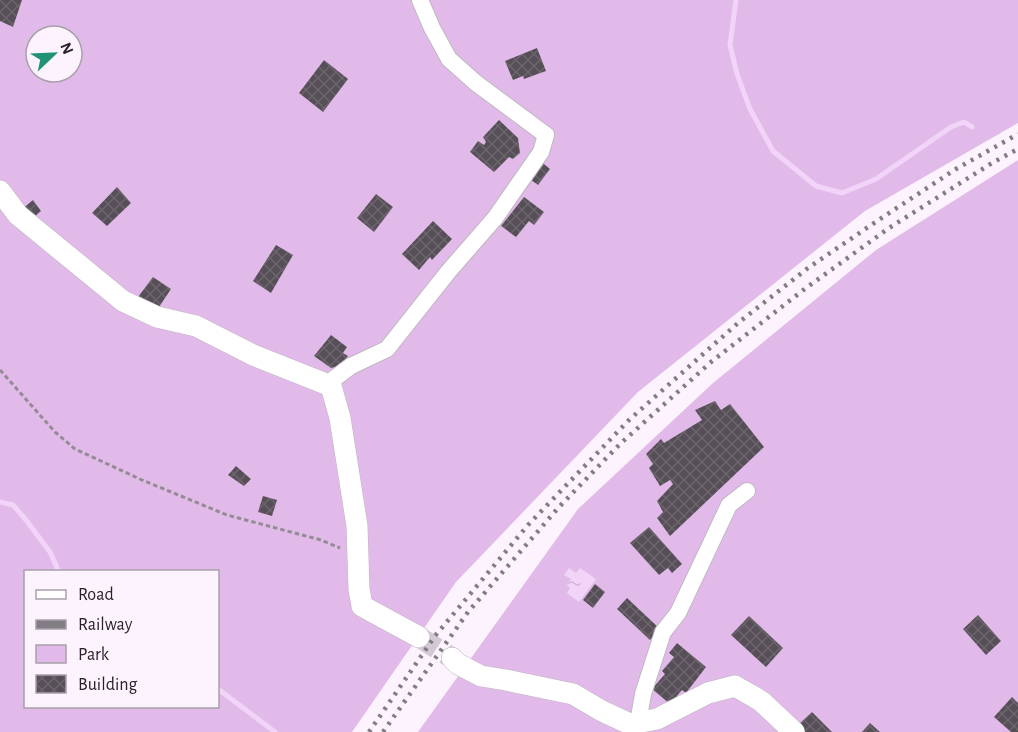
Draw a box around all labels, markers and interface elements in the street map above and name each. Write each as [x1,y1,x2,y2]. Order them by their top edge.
north arrow [24,24,84,84]
text: N [57,40,76,57]
legend [24,570,219,708]
text: Road [78,586,114,604]
text: Railway [78,616,133,634]
text: Park [78,646,110,664]
text: Building [78,676,138,694]

